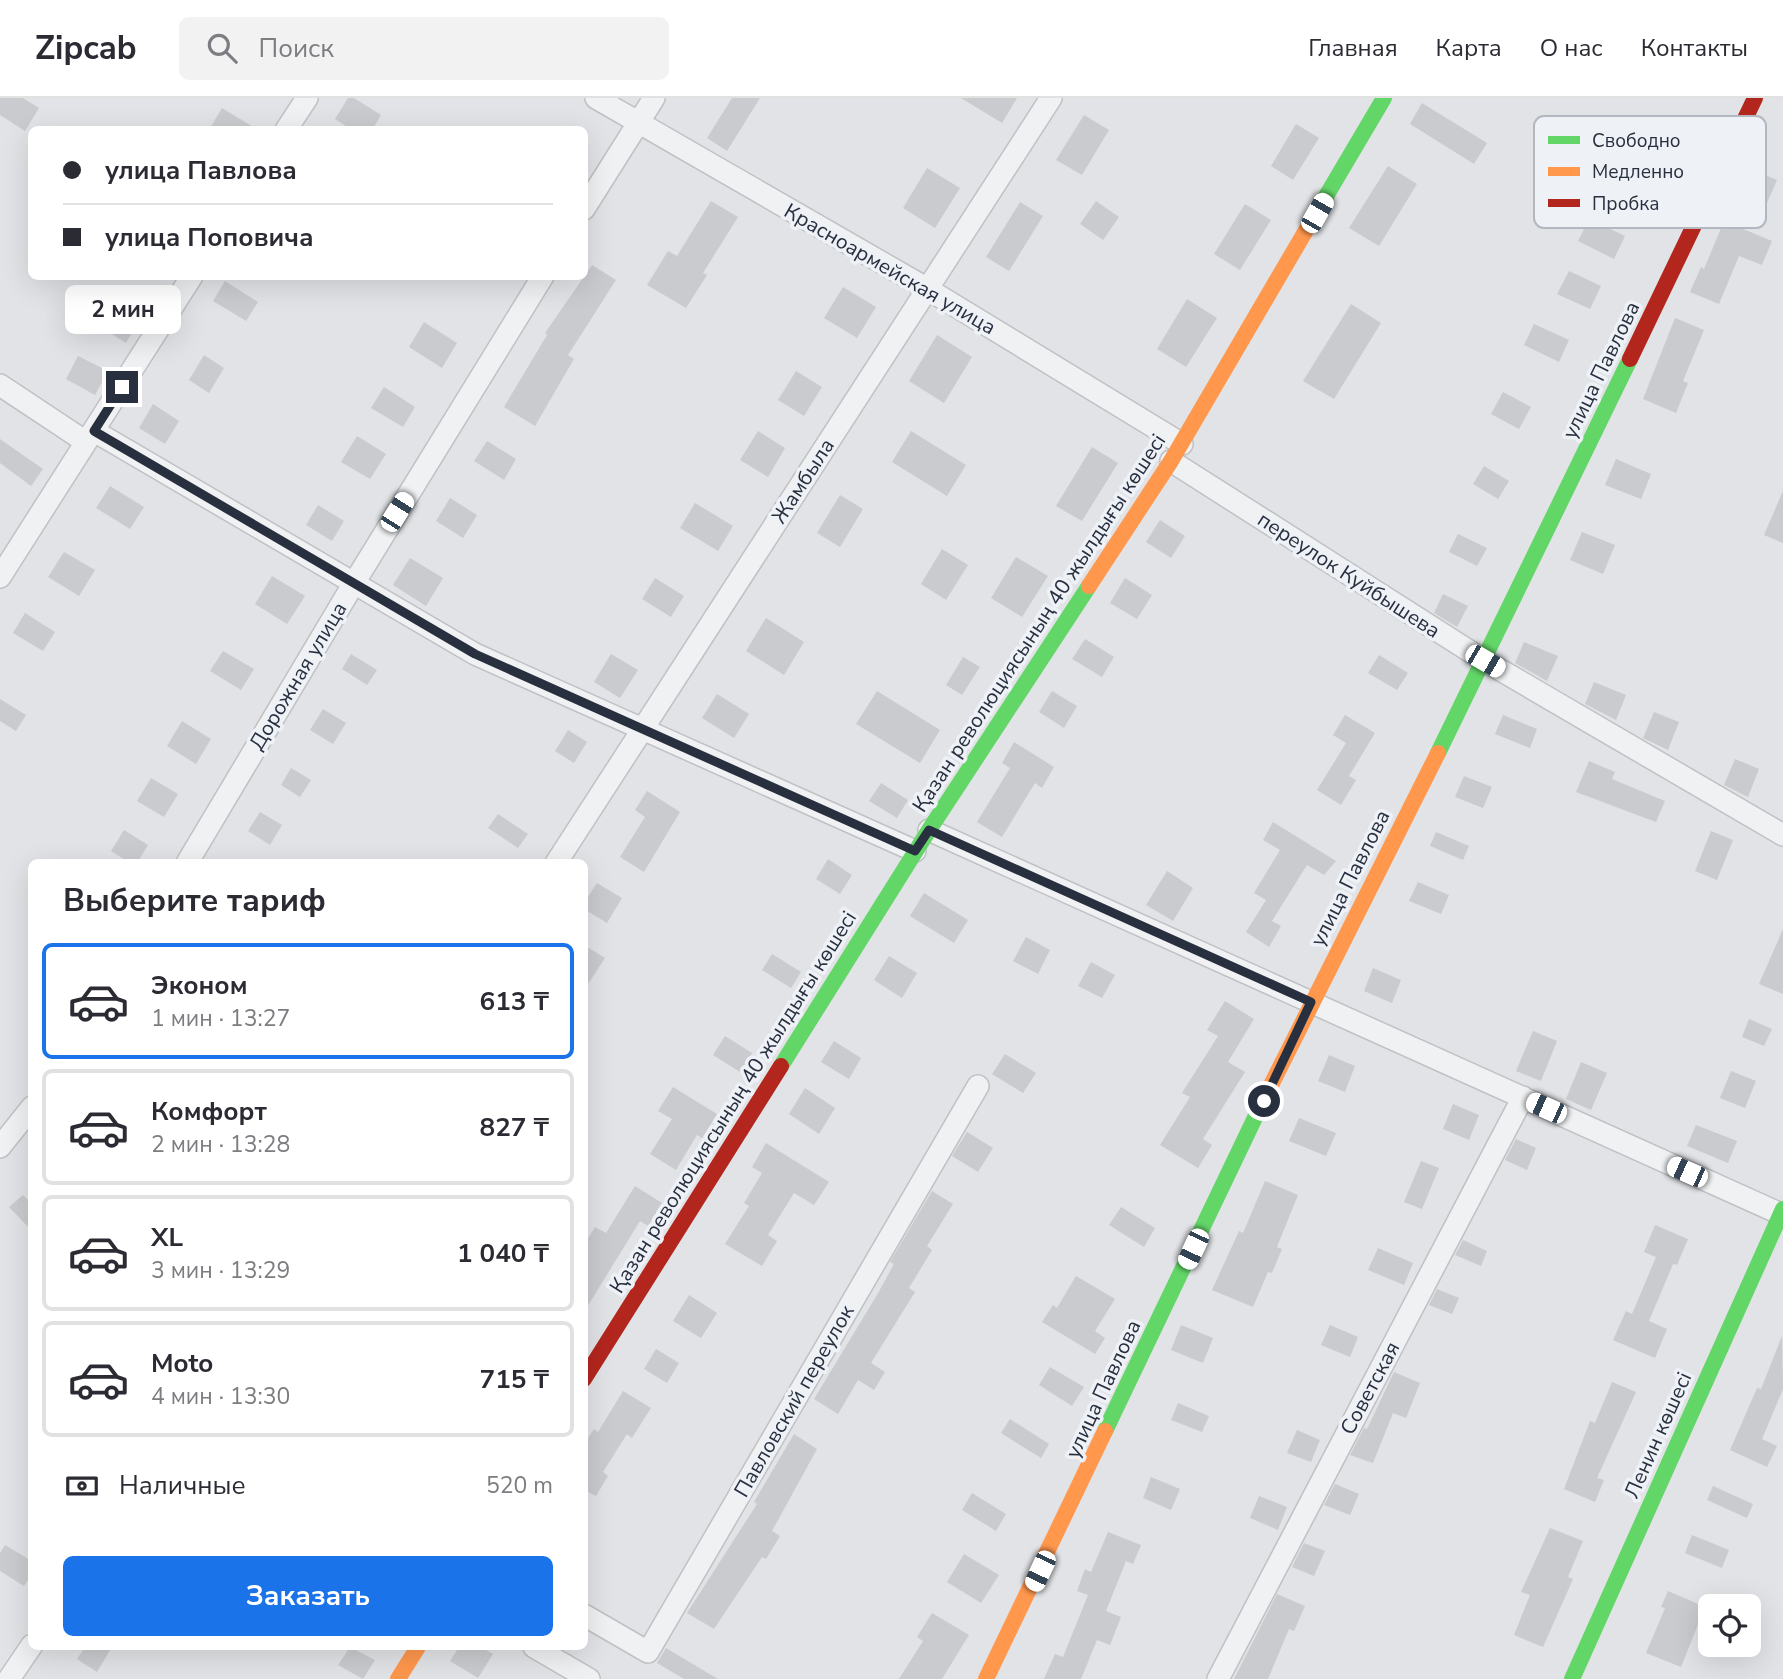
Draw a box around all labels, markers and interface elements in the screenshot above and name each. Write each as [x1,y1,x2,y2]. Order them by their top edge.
search box [179,17,669,80]
text: Zipcab [35,26,137,71]
icon: search [203,29,241,67]
text: Поиск [259,31,334,66]
text: Главная [1308,32,1398,64]
text: Карта [1436,32,1502,64]
text: О нас [1540,32,1603,64]
text: Контакты [1641,32,1748,64]
legend [1534,116,1766,228]
text: Свободно [1592,128,1681,154]
text: улица Павлова [105,153,297,188]
text: Медленно [1592,159,1684,185]
car [1298,190,1337,236]
text: Пробка [1592,191,1659,217]
street label: Красноармейская улица [779,197,1001,341]
text: улица Поповича [105,220,314,255]
callout: 2 мин [64,286,180,334]
text: 2 мин [91,294,155,325]
street label: улица Павлова [1556,297,1646,443]
route end [106,371,138,403]
street label: Қазан революциясының 40 жылдығы көшесі [906,428,1172,818]
street label: Жамбыла [765,433,841,529]
car [377,489,418,535]
street label: переулок Куйбышева [1252,505,1446,645]
street label: Дорожная улица [243,597,353,755]
car [1462,641,1509,681]
street label: улица Павлова [1304,805,1396,951]
text: Выберите тариф [63,879,326,922]
street label: Қазан революциясының 40 жылдығы көшесі [603,906,863,1298]
text: Эконом [151,968,248,1003]
icon: car [67,970,130,1033]
text: 613 ₸ [480,984,549,1019]
text: 1 мин · 13:27 [151,1003,290,1034]
route start [1248,1085,1280,1117]
car [1523,1090,1570,1126]
text: Комфорт [151,1094,267,1129]
icon: car [67,1096,130,1159]
text: 827 ₸ [480,1110,549,1145]
text: 2 мин · 13:28 [151,1129,290,1160]
car [1664,1154,1711,1190]
text: XL [151,1220,183,1255]
icon: car [67,1222,130,1285]
car [1175,1226,1212,1272]
text: 1 040 ₸ [457,1236,549,1271]
text: 3 мин · 13:29 [151,1255,290,1286]
street label: Павловский переулок [727,1299,861,1502]
street label: улица Павлова [1059,1315,1147,1463]
street label: Советская [1334,1337,1406,1439]
text: Moto [151,1346,213,1381]
icon: car [67,1348,130,1411]
text: 715 ₸ [480,1362,549,1397]
street label: Ленин көшесі [1618,1367,1698,1503]
text: 4 мин · 13:30 [151,1381,290,1412]
icon: cash [63,1467,101,1505]
text: Наличные [119,1468,246,1503]
text: 520 m [486,1470,553,1501]
car [1022,1548,1059,1594]
button: Заказать [63,1556,553,1636]
map controls [1698,1594,1761,1657]
button: locate [1698,1594,1761,1657]

